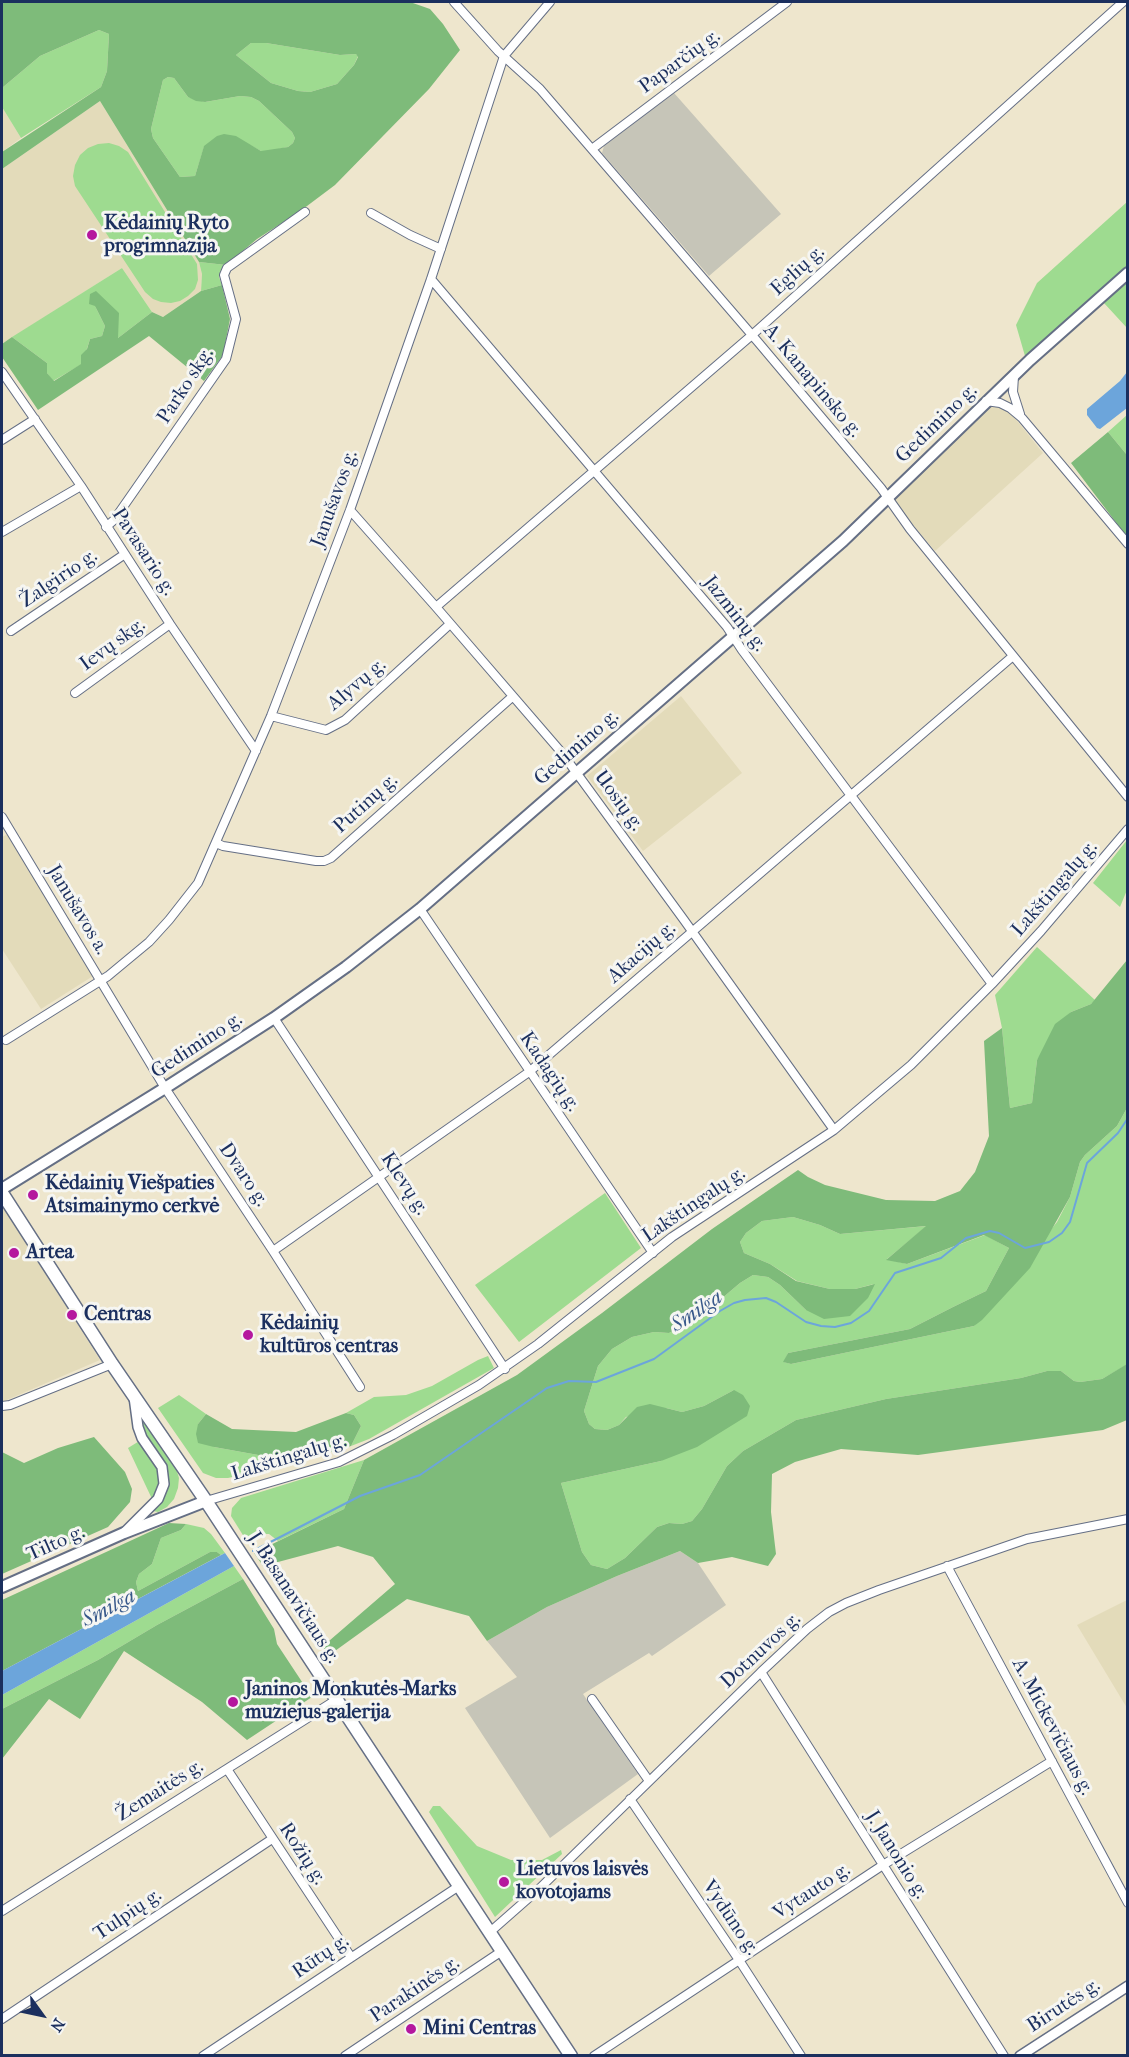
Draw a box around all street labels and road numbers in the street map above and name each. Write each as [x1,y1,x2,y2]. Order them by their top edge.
street label: Paparčių g. [635,25,725,99]
street label: Eglių g. [766,241,830,301]
street label: A. Kanapinsko g. [758,319,866,443]
street label: Parko skg. [153,343,219,429]
street label: Gedimino g. [891,379,983,469]
street label: Janušavos g. [306,447,364,551]
street label: Pavasario g. [106,504,180,600]
street label: Žalgirio g. [16,544,102,614]
street label: Jazminų g. [697,571,771,657]
street label: Ievų skg. [76,613,150,677]
street label: Alyvų g. [323,654,391,716]
street label: Gedimino g. [530,705,624,791]
street label: Uosių g. [588,766,648,836]
street label: Putinų g. [329,769,403,839]
street label: Lakštingalų g. [1007,836,1103,942]
street label: Janušavos a. [41,861,113,959]
street label: Akacijų g. [603,917,681,989]
street label: Gedimino g. [147,1008,247,1084]
street label: Kadagių g. [514,1028,584,1116]
street label: Dvaro g. [213,1139,273,1211]
street label: Klevų g. [375,1148,433,1220]
street label: Lakštingalų g. [638,1162,750,1248]
street label: Lakštingalų g. [229,1429,349,1487]
street label: Tilto g. [23,1521,89,1567]
street label: J. Basanavičiaus g. [242,1528,344,1668]
street label: Dotnuvos g. [716,1608,806,1694]
street label: A. Mickevičiaus g. [1006,1655,1098,1799]
street label: Žemaitės g. [112,1755,208,1827]
street label: J. Janonio g. [860,1807,932,1903]
street label: Rožių g. [273,1819,331,1889]
street label: Vytauto g. [769,1858,855,1926]
street label: Vydūno g. [696,1876,764,1960]
street label: Tulpių g. [90,1884,166,1946]
street label: Rūtų g. [288,1930,354,1984]
street label: Parakinės g. [366,1951,464,2029]
street label: Birutės g. [1023,1974,1105,2038]

